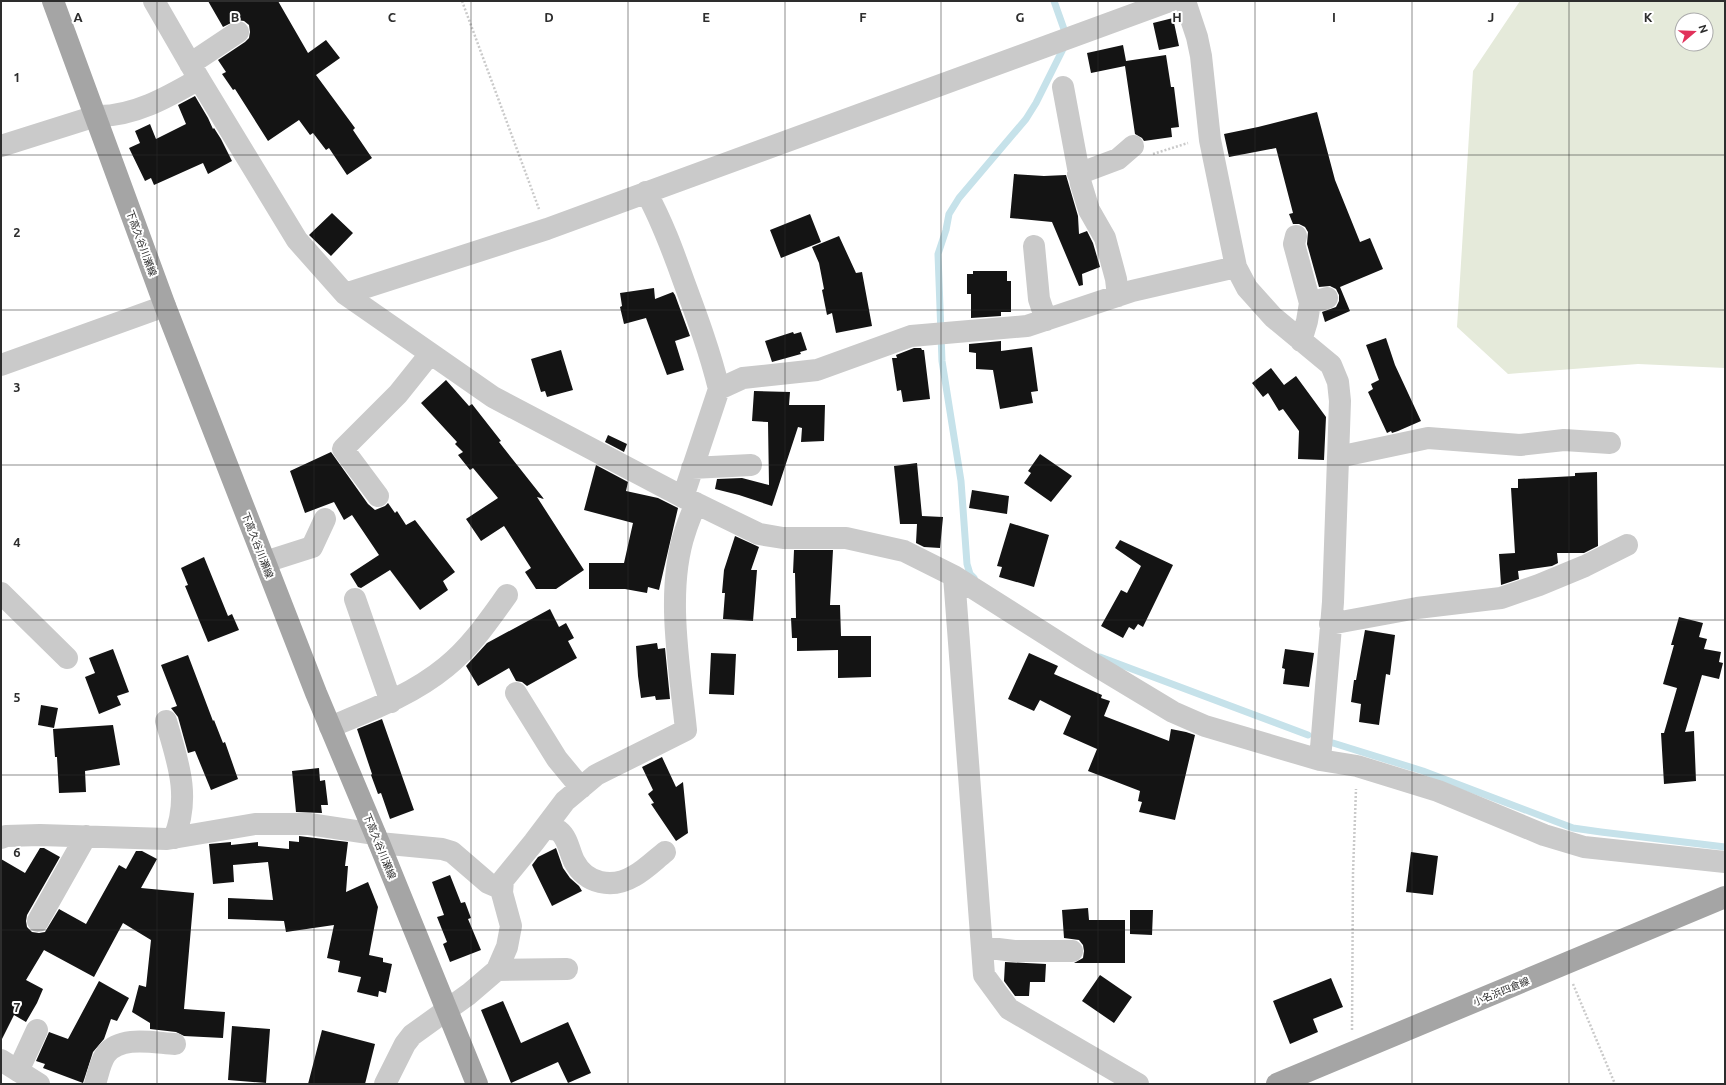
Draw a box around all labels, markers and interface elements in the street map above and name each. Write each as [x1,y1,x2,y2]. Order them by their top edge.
text: A [73,10,83,24]
text: B [231,10,240,24]
text: C [388,10,397,24]
text: D [544,10,554,24]
text: E [702,10,710,24]
text: F [859,10,867,24]
text: G [1016,10,1025,24]
text: H [1172,10,1182,24]
text: I [1332,10,1336,24]
text: J [1488,10,1494,24]
text: K [1644,10,1653,24]
north arrow [1674,12,1714,52]
text: N [1696,23,1710,35]
text: 1 [13,70,21,84]
street label: 下高久谷川瀬線 [124,208,159,278]
text: 2 [13,225,21,239]
text: 3 [13,380,21,394]
street label: 下高久谷川瀬線 [240,511,275,580]
text: 4 [13,535,21,549]
text: 5 [13,690,21,704]
street label: 下高久谷川瀬線 [361,812,398,881]
text: 6 [13,845,21,859]
street label: 小名浜四倉線 [1471,975,1531,1008]
text: 7 [13,1000,21,1014]

